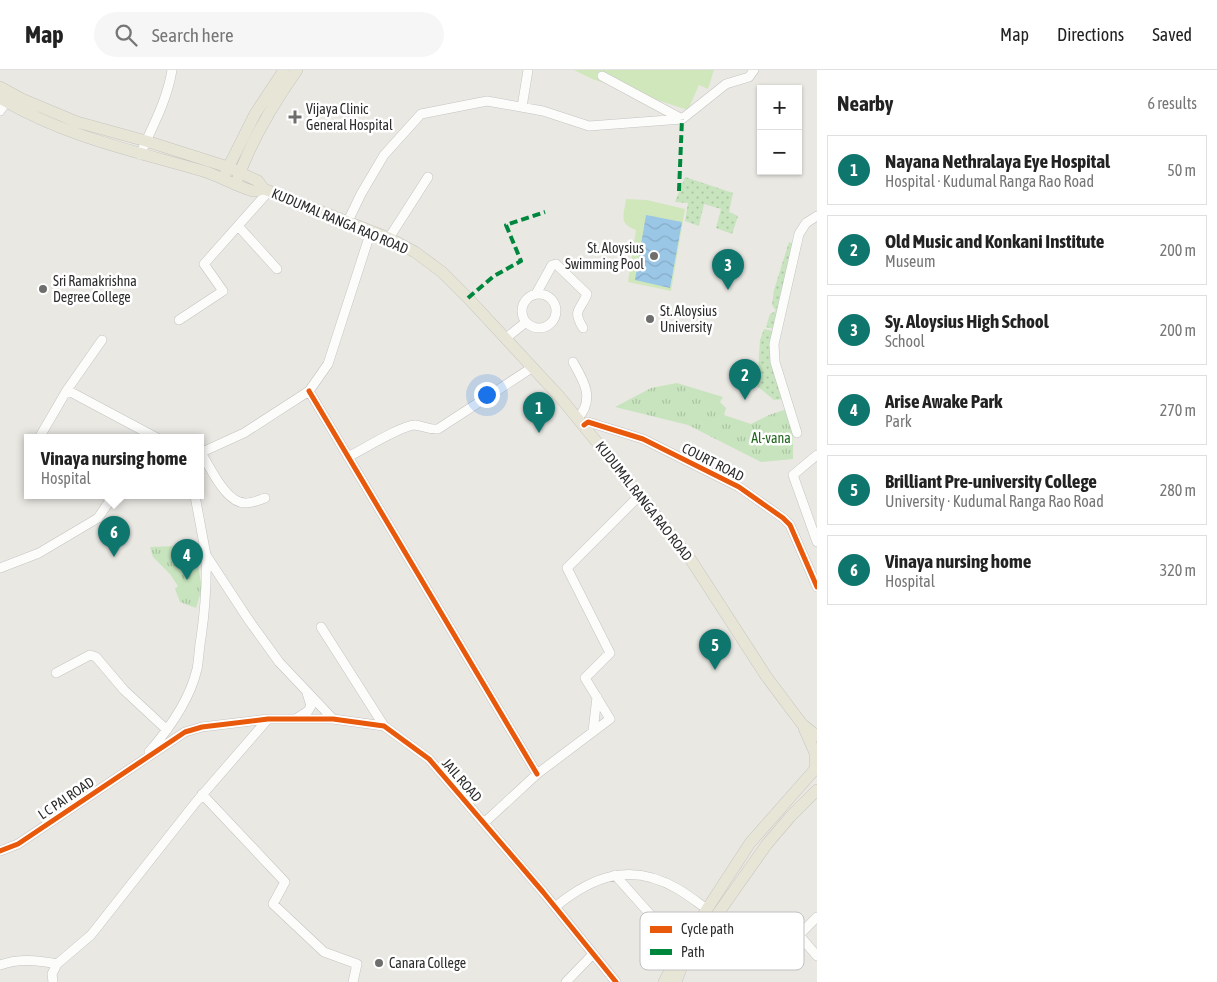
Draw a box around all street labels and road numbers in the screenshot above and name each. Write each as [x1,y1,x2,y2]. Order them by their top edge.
street label: KUDUMAL RANGA RAO ROAD [269,185,411,257]
street label: KUDUMAL RANGA RAO ROAD [593,438,696,564]
street label: COURT ROAD [679,440,747,484]
street label: JAIL ROAD [439,755,485,805]
street label: L C PAI ROAD [35,773,97,823]

